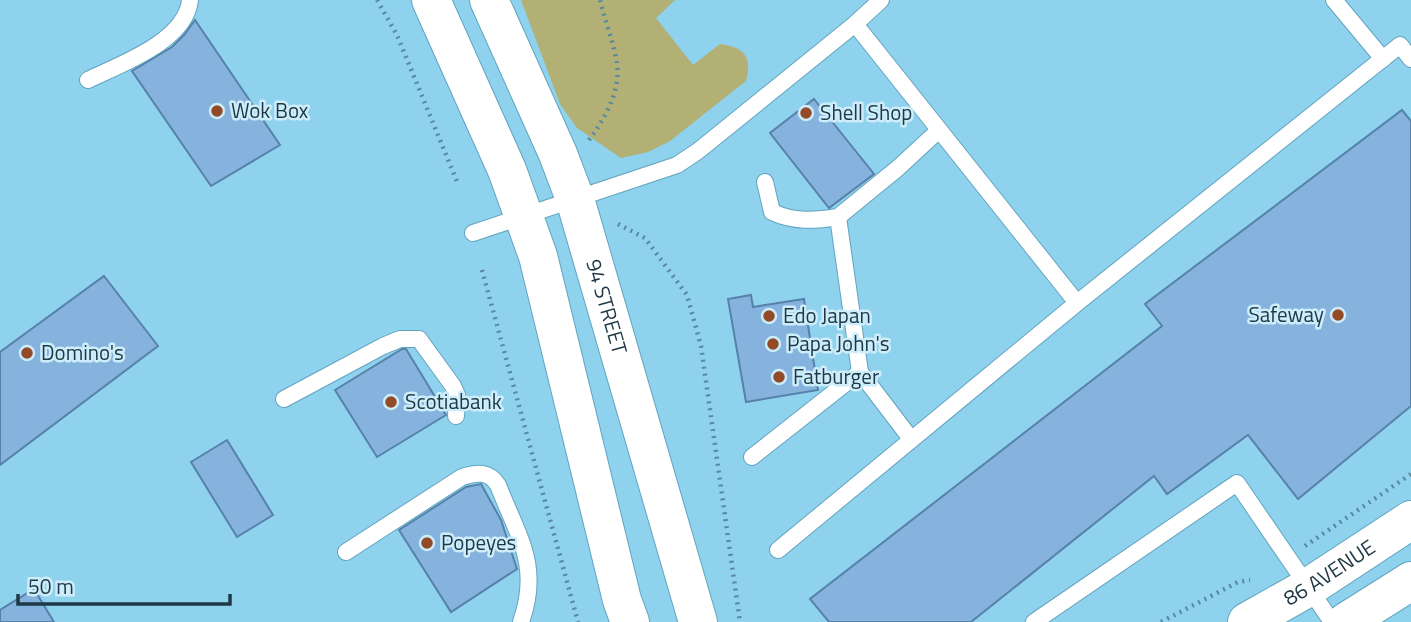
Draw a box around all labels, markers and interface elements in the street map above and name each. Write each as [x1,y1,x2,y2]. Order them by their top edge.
place label: Wok Box [231,94,309,126]
place label: Shell Shop [820,96,912,128]
marker: Wok Box [209,103,225,119]
marker: Shell Shop [798,105,814,121]
street label: 94 STREET [578,255,636,358]
place label: Safeway [1248,298,1324,330]
place label: Edo Japan [783,299,871,331]
marker: Safeway [1330,307,1346,323]
marker: Edo Japan [761,308,777,324]
place label: Papa John's [787,327,889,359]
place label: Domino's [41,336,124,368]
marker: Papa John's [765,336,781,352]
marker: Domino's [19,345,35,361]
place label: Fatburger [793,360,879,392]
marker: Fatburger [771,369,787,385]
place label: Scotiabank [405,385,502,417]
marker: Scotiabank [383,394,399,410]
place label: Popeyes [441,526,516,558]
street label: 86 AVENUE [1277,531,1381,613]
marker: Popeyes [419,535,435,551]
scale bar [18,562,229,606]
text: 50 m [28,570,74,602]

